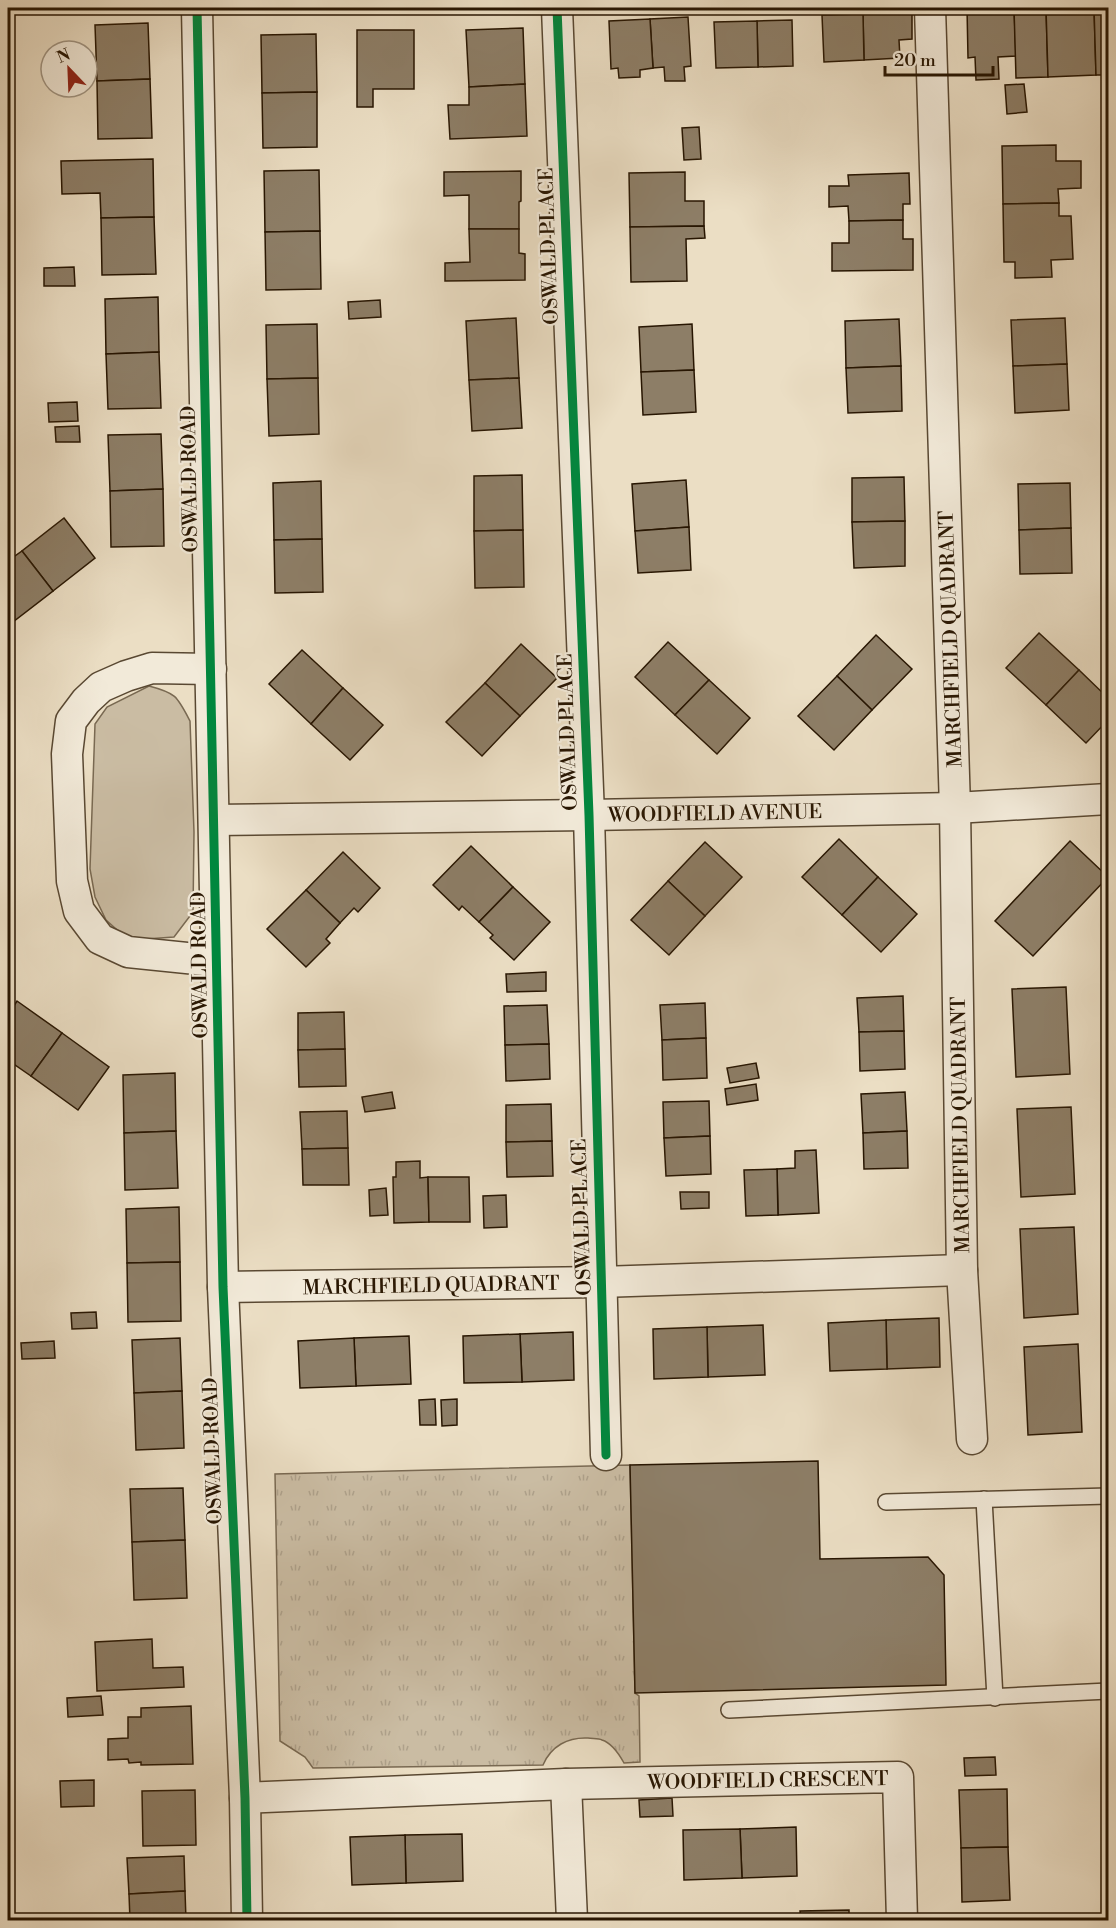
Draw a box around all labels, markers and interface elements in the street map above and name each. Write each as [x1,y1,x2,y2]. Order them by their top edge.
north arrow [39,39,99,99]
scale bar [885,39,993,77]
text: N [54,44,74,68]
text: 20 m [894,49,936,72]
street label: OSWALD PLACE [534,167,565,325]
street label: OSWALD ROAD [177,405,204,553]
street label: MARCHFIELD QUADRANT [935,510,968,768]
street label: OSWALD PLACE [553,653,584,811]
street label: WOODFIELD AVENUE [607,800,822,829]
street label: OSWALD ROAD [187,891,214,1039]
street label: MARCHFIELD QUADRANT [947,996,976,1254]
street label: OSWALD PLACE [567,1138,598,1296]
street label: MARCHFIELD QUADRANT [302,1272,560,1301]
street label: OSWALD ROAD [198,1377,229,1525]
street label: WOODFIELD CRESCENT [646,1767,889,1796]

